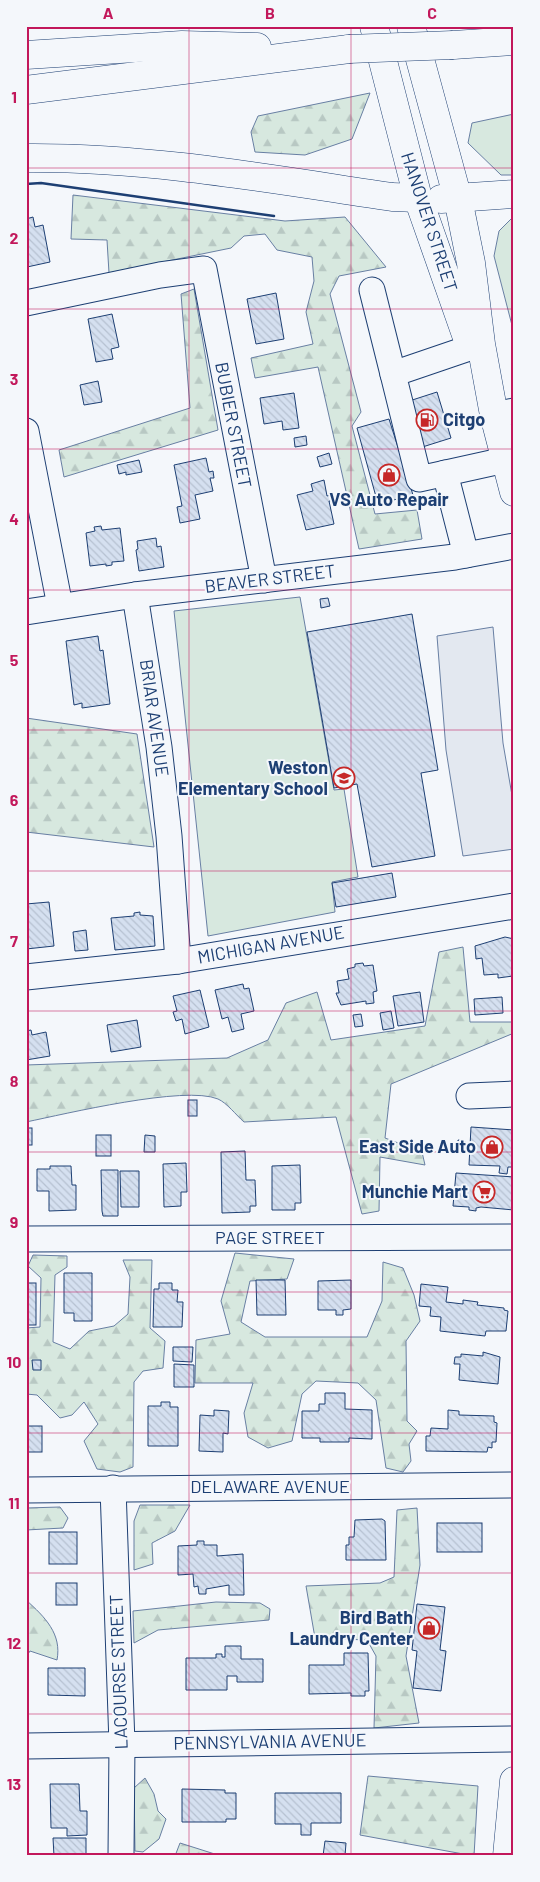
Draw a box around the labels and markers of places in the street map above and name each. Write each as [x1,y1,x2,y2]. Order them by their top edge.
fuel station icon: Citgo [415,408,439,432]
place label: Citgo [443,408,485,430]
shop icon: VS Auto Repair [377,463,401,487]
place label: VS Auto Repair [329,488,449,510]
place label: Weston Elementary School [178,756,328,799]
school or university icon: Weston Elementary School [332,766,356,790]
place label: East Side Auto [359,1135,476,1157]
shop icon: East Side Auto [480,1135,504,1159]
place label: Munchie Mart [362,1180,468,1202]
supermarket icon: Munchie Mart [472,1180,496,1204]
place label: Bird Bath Laundry Center [290,1606,413,1649]
shop icon: Bird Bath Laundry Center [417,1616,441,1640]

